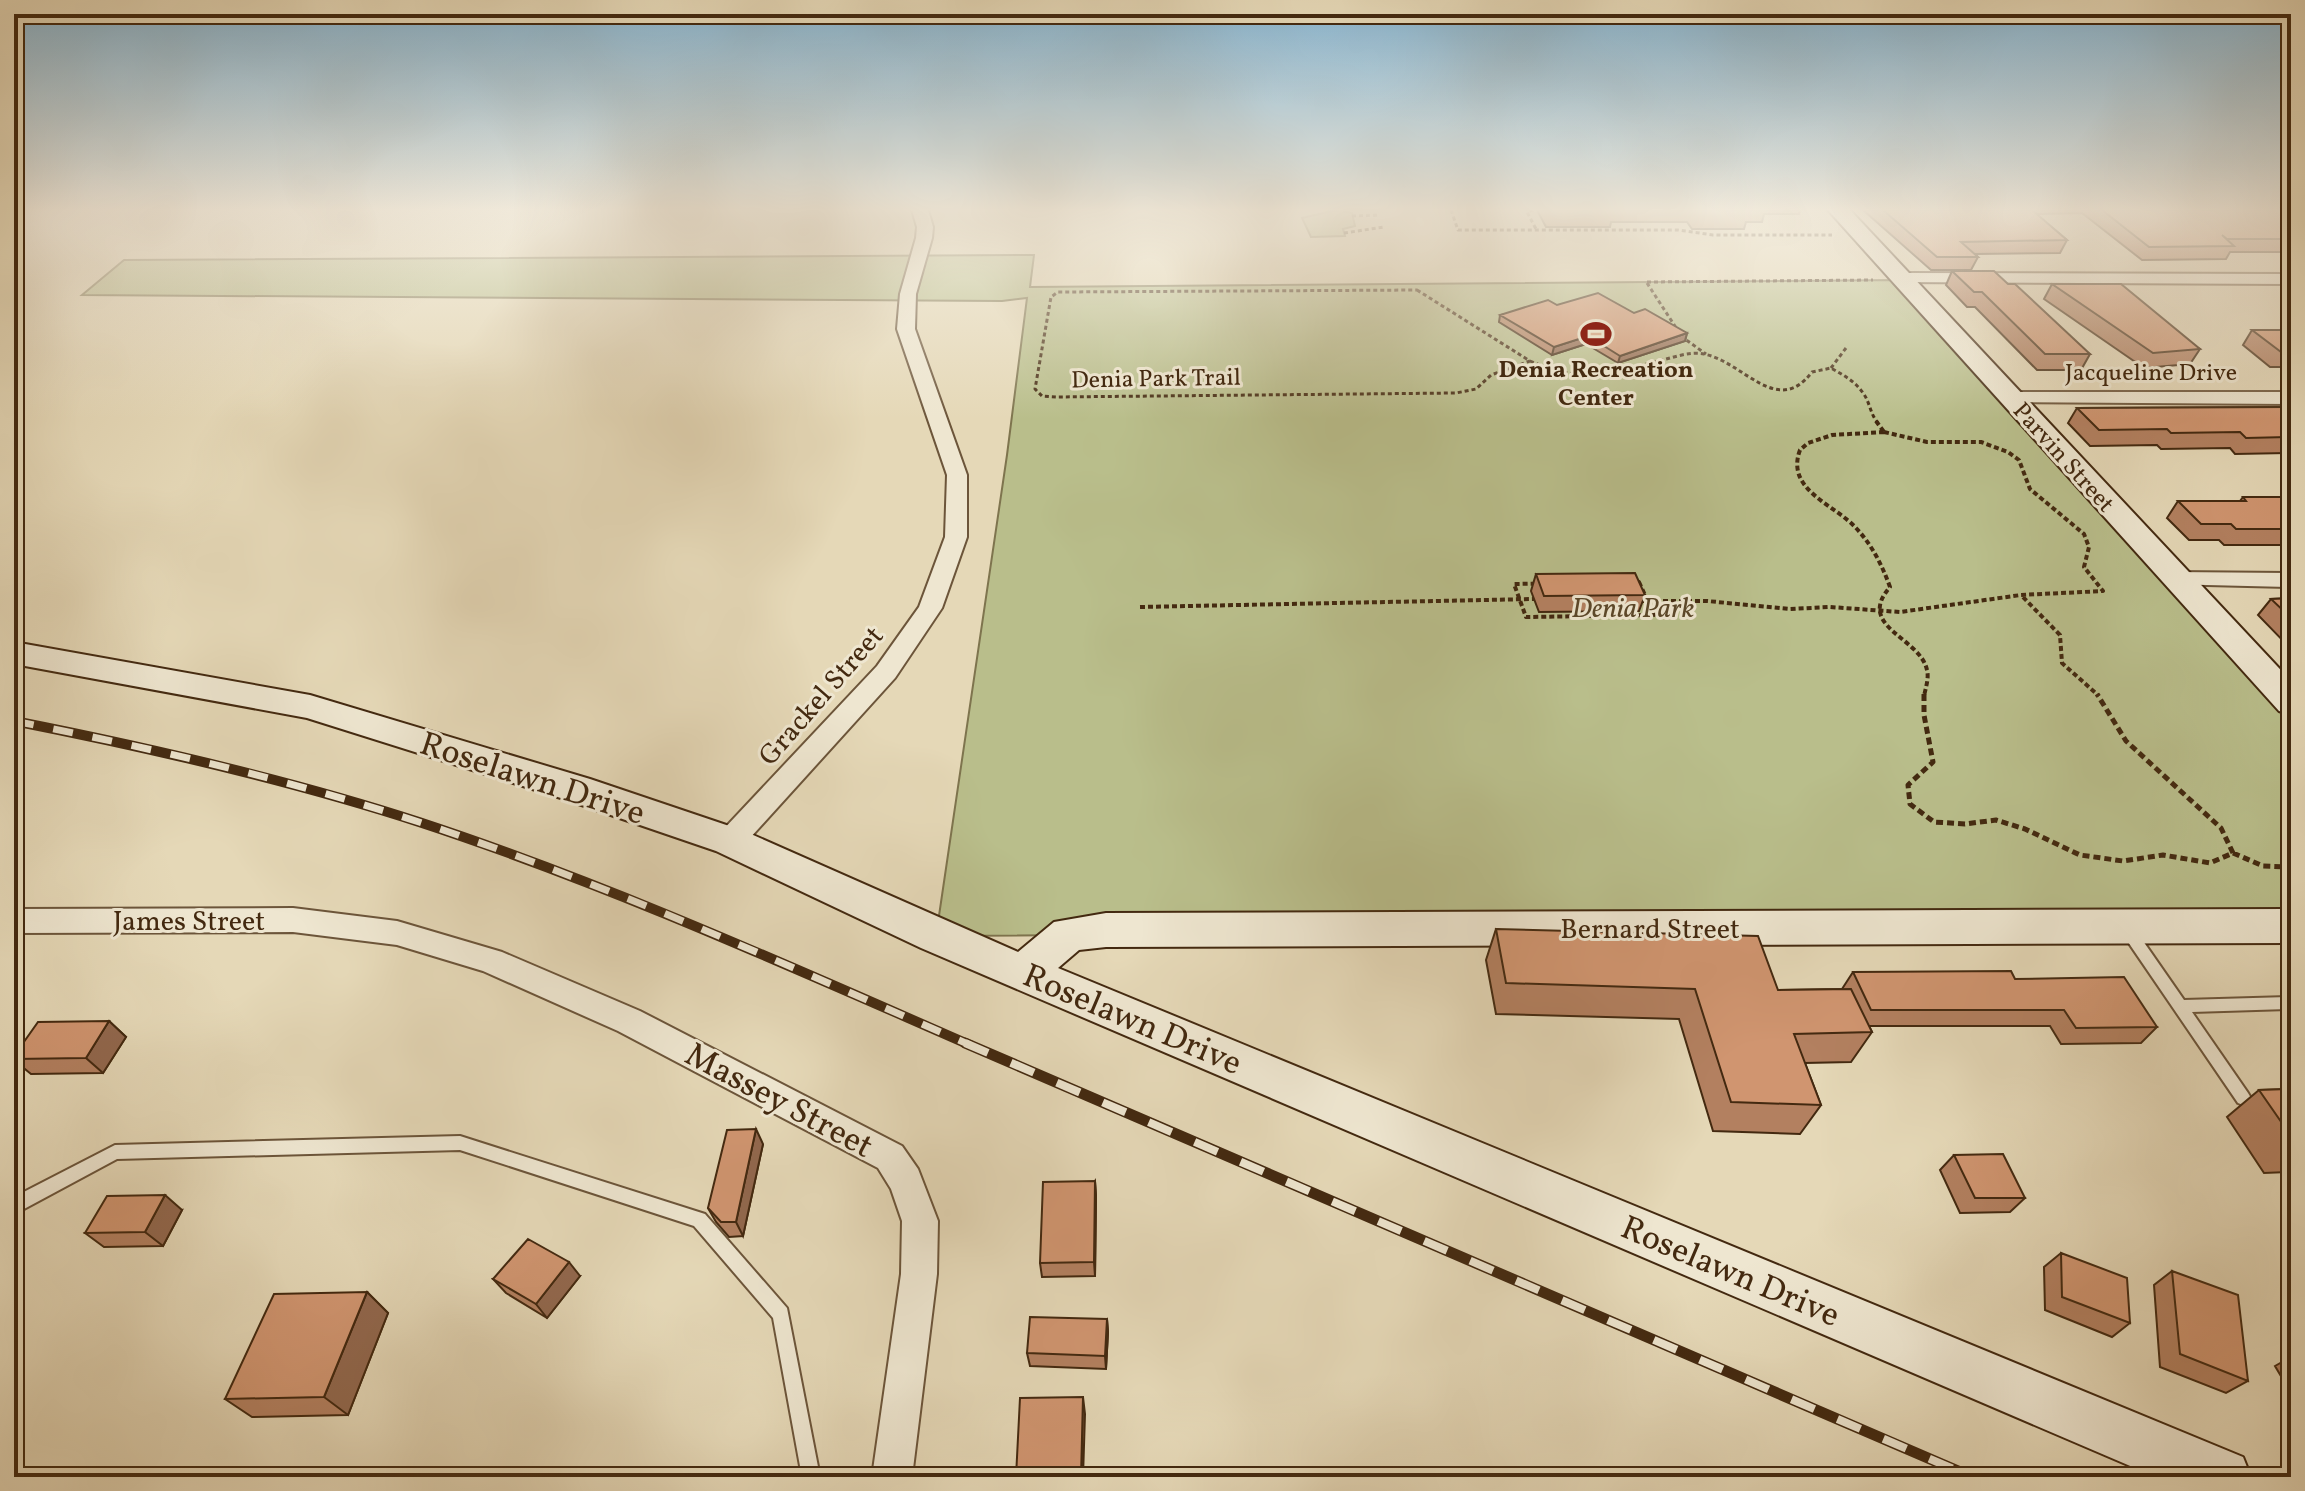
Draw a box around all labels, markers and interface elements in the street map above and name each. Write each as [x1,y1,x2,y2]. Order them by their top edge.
sports icon: Denia Recreation Center [1579,317,1613,351]
place label: Denia Recreation Center [1499,354,1694,416]
street label: Jacqueline Drive [2065,357,2237,391]
street label: Denia Park Trail [1071,362,1241,398]
street label: Parvin Street [2004,396,2121,521]
park label: Denia Park [1571,590,1695,629]
street label: Grackel Street [750,618,893,775]
street label: Roselawn Drive [413,722,650,839]
street label: James Street [113,903,265,942]
street label: Bernard Street [1560,911,1740,950]
street label: Roselawn Drive [1015,954,1248,1089]
street label: Massey Street [676,1033,881,1171]
street label: Roselawn Drive [1613,1206,1846,1341]

